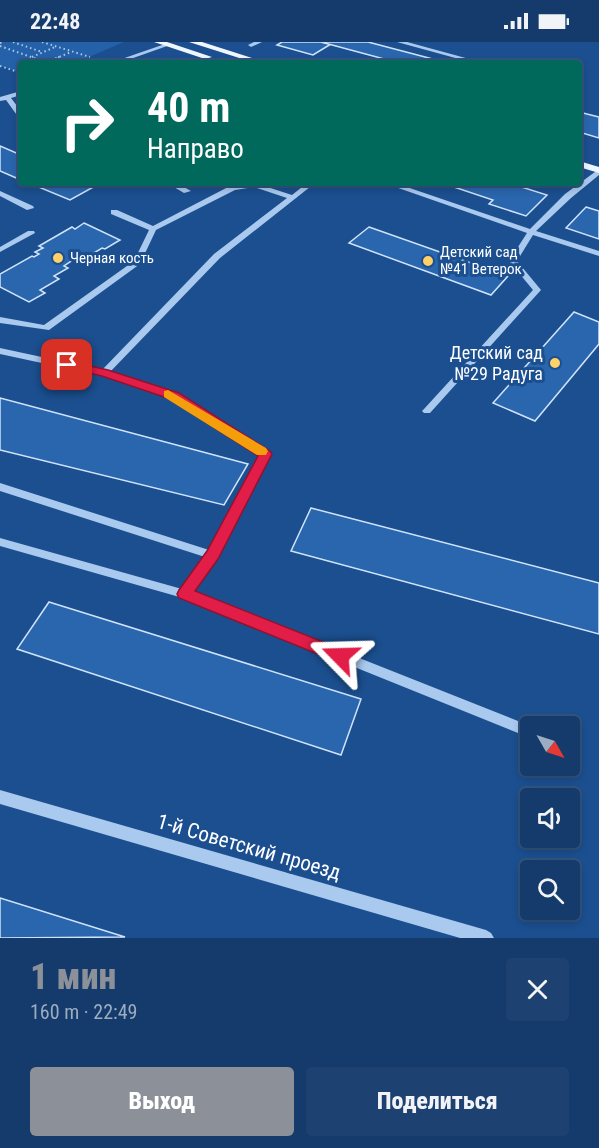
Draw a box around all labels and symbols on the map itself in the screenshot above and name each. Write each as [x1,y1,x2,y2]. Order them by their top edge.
place label: Детский сад №41 Ветерок [440,243,522,278]
place label: Черная кость [70,249,154,267]
marker: Черная кость [51,251,65,265]
marker: Детский сад №41 Ветерок [421,254,435,268]
pin [41,339,92,390]
place label: Детский сад №29 Радуга [450,342,543,384]
marker: Детский сад №29 Радуга [548,356,562,370]
position arrow [308,624,372,688]
north arrow [520,716,580,776]
street label: 1-й Советский проезд [154,809,344,885]

